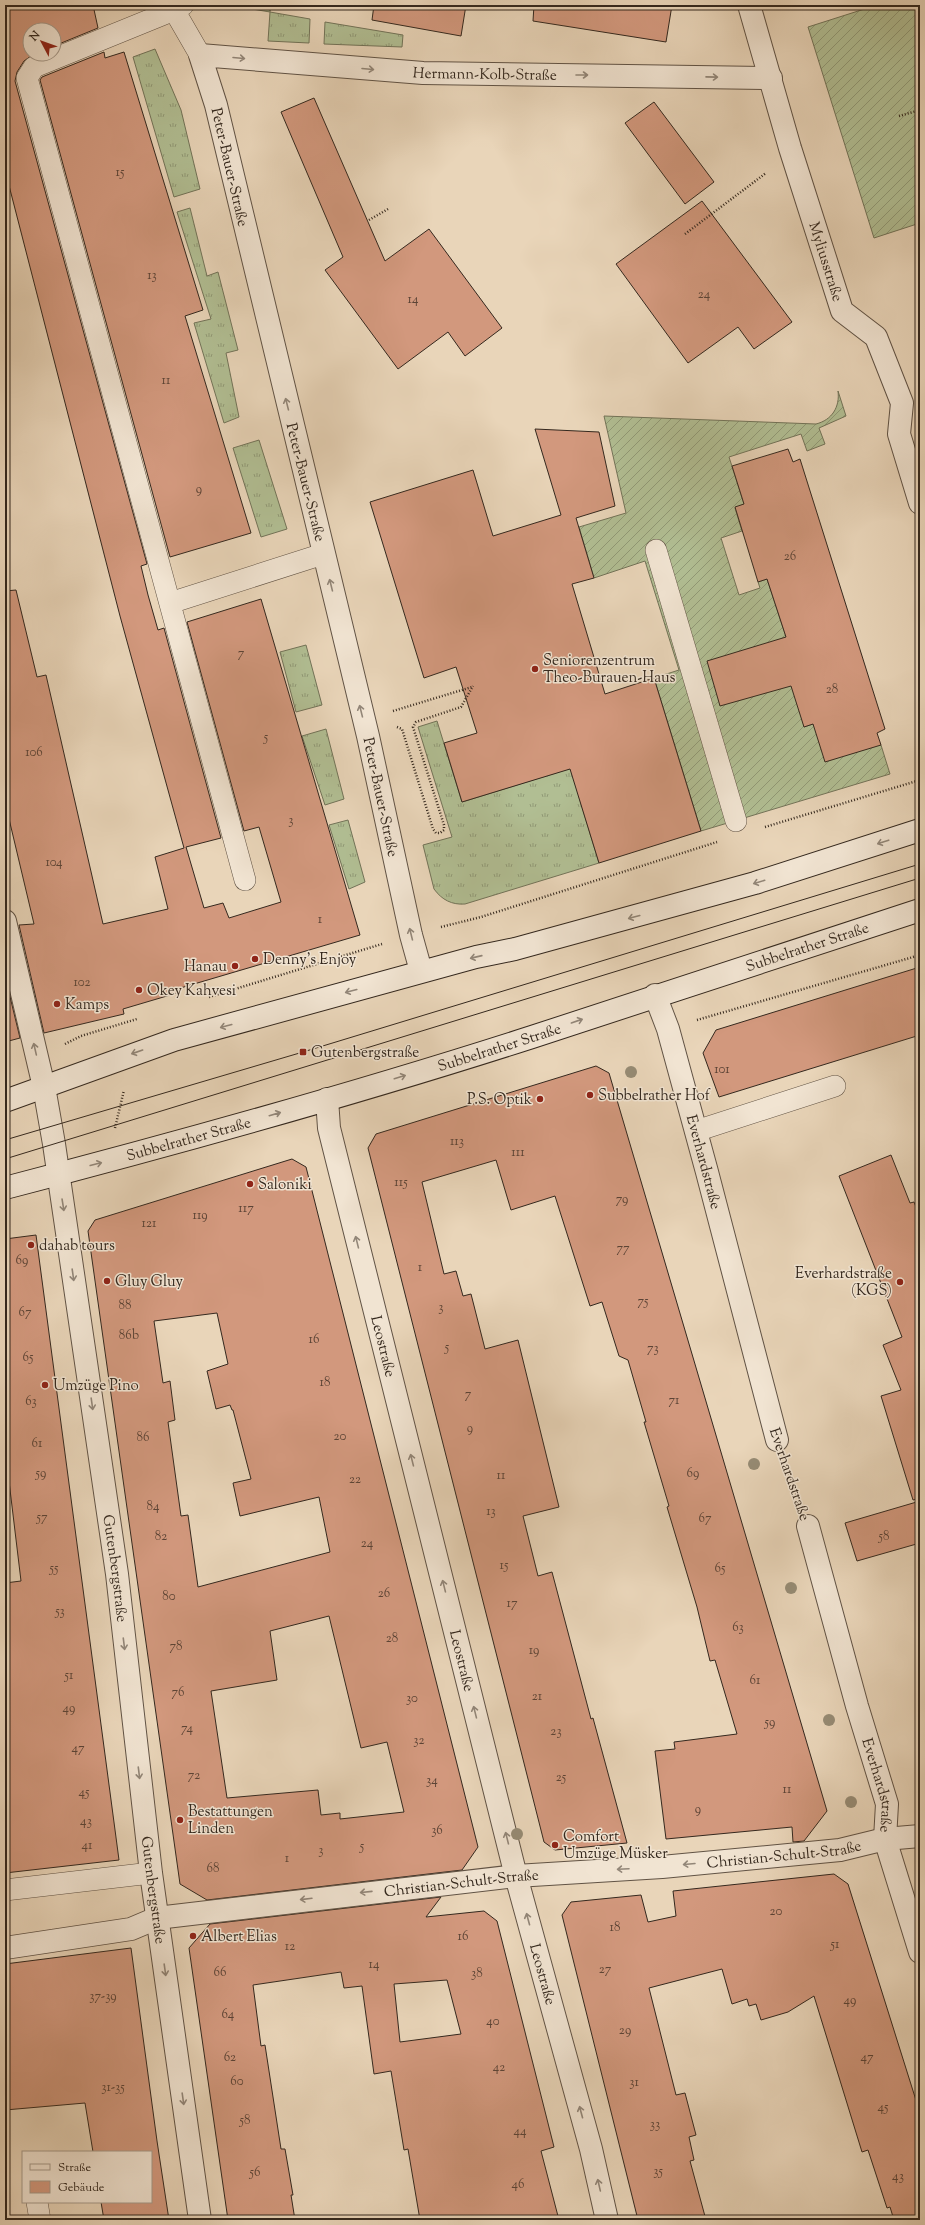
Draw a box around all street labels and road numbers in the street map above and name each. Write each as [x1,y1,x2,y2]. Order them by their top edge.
street label: Hermann-Kolb-Straße [412,63,557,87]
street label: Peter-Bauer-Straße [205,106,252,229]
street label: Myliusstraße [802,220,847,304]
street label: Peter-Bauer-Straße [280,421,329,544]
street label: Peter-Bauer-Straße [357,736,402,859]
street label: Subbelrather Straße [743,918,872,978]
street label: Subbelrather Straße [435,1019,564,1078]
street label: Everhardstraße [680,1112,725,1212]
street label: Subbelrather Straße [124,1113,254,1167]
street label: Leostraße [364,1314,400,1380]
street label: Everhardstraße [763,1425,814,1524]
street label: Gutenbergstraße [96,1513,131,1623]
street label: Leostraße [443,1628,478,1694]
street label: Everhardstraße [855,1736,896,1833]
street label: Gutenbergstraße [135,1835,170,1945]
street label: Christian-Schult-Straße [706,1836,864,1875]
street label: Christian-Schult-Straße [383,1866,539,1903]
street label: Leostraße [523,1942,560,2008]

